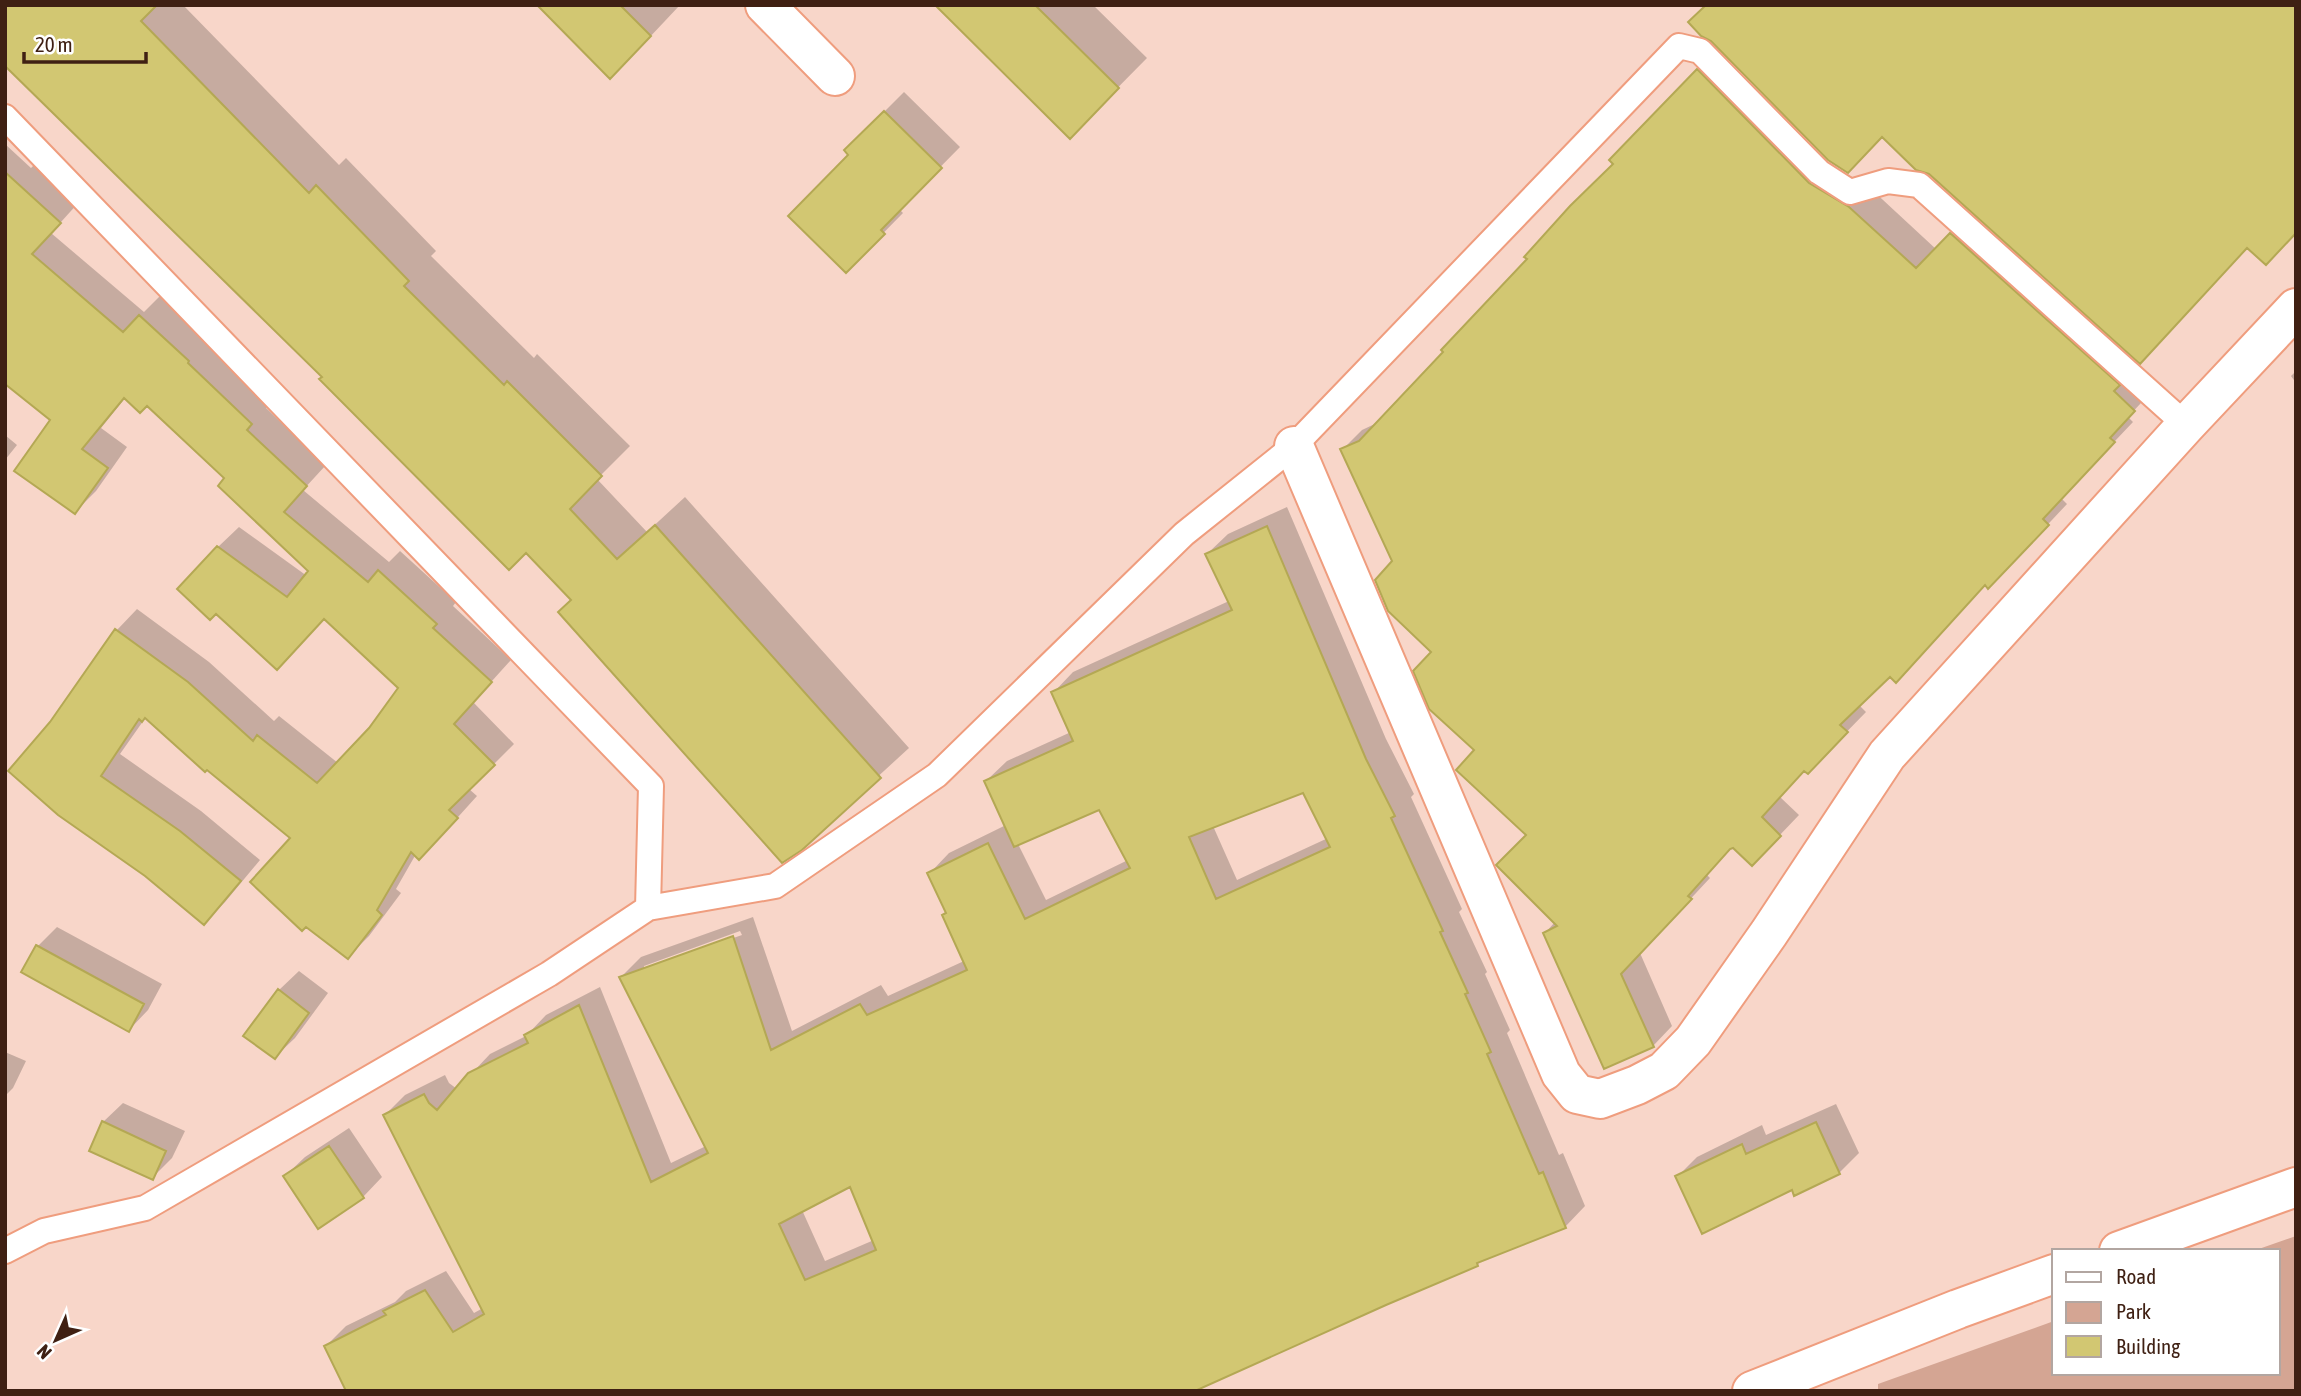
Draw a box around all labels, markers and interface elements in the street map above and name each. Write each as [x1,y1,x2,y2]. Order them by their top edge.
scale bar [24,21,147,65]
text: 20 m [35,32,73,56]
legend [2052,1249,2280,1375]
text: Road [2116,1264,2156,1288]
text: Park [2116,1299,2151,1323]
north arrow [21,1305,91,1375]
text: Building [2116,1334,2180,1358]
text: N [32,1340,56,1364]

